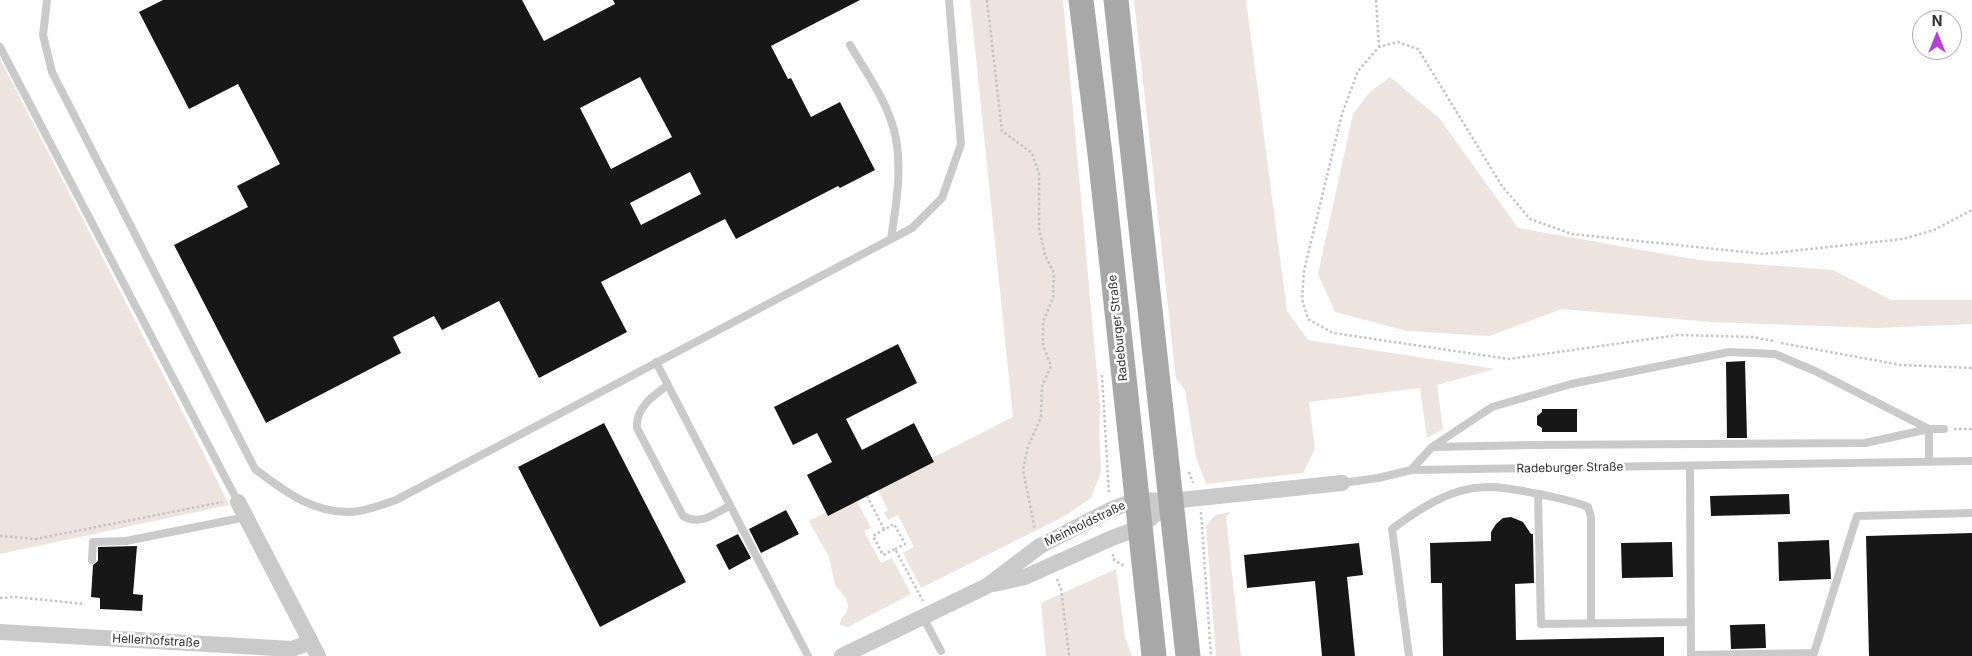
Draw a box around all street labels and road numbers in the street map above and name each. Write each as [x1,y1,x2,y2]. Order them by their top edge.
street label: Radeburger Straße [1105,274,1131,382]
street label: Radeburger Straße [1516,460,1624,476]
street label: Meinholdstraße [1042,498,1128,550]
street label: Hellerhofstraße [112,632,200,650]

